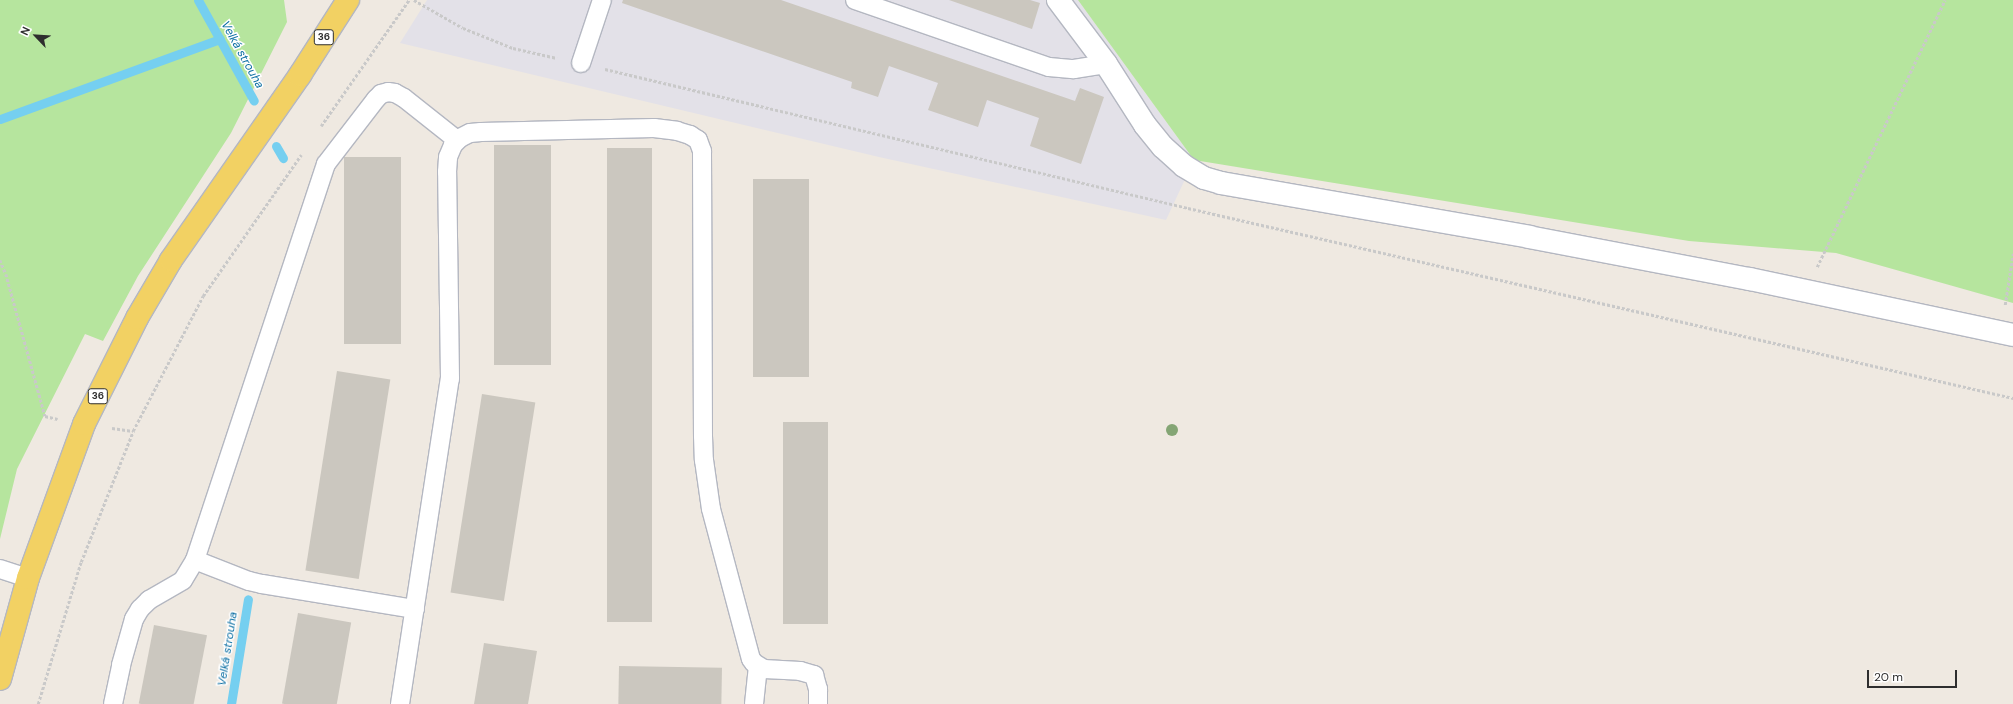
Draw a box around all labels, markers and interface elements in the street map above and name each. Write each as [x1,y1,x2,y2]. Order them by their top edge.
north arrow [16,16,56,56]
water label: Velká strouha [217,19,267,91]
text: N [17,24,33,38]
road number: 36 [313,29,335,45]
road number: 36 [87,388,109,404]
water label: Velká strouha [215,611,241,687]
scale bar [1869,662,1959,688]
text: 20 m [1874,669,1903,685]

